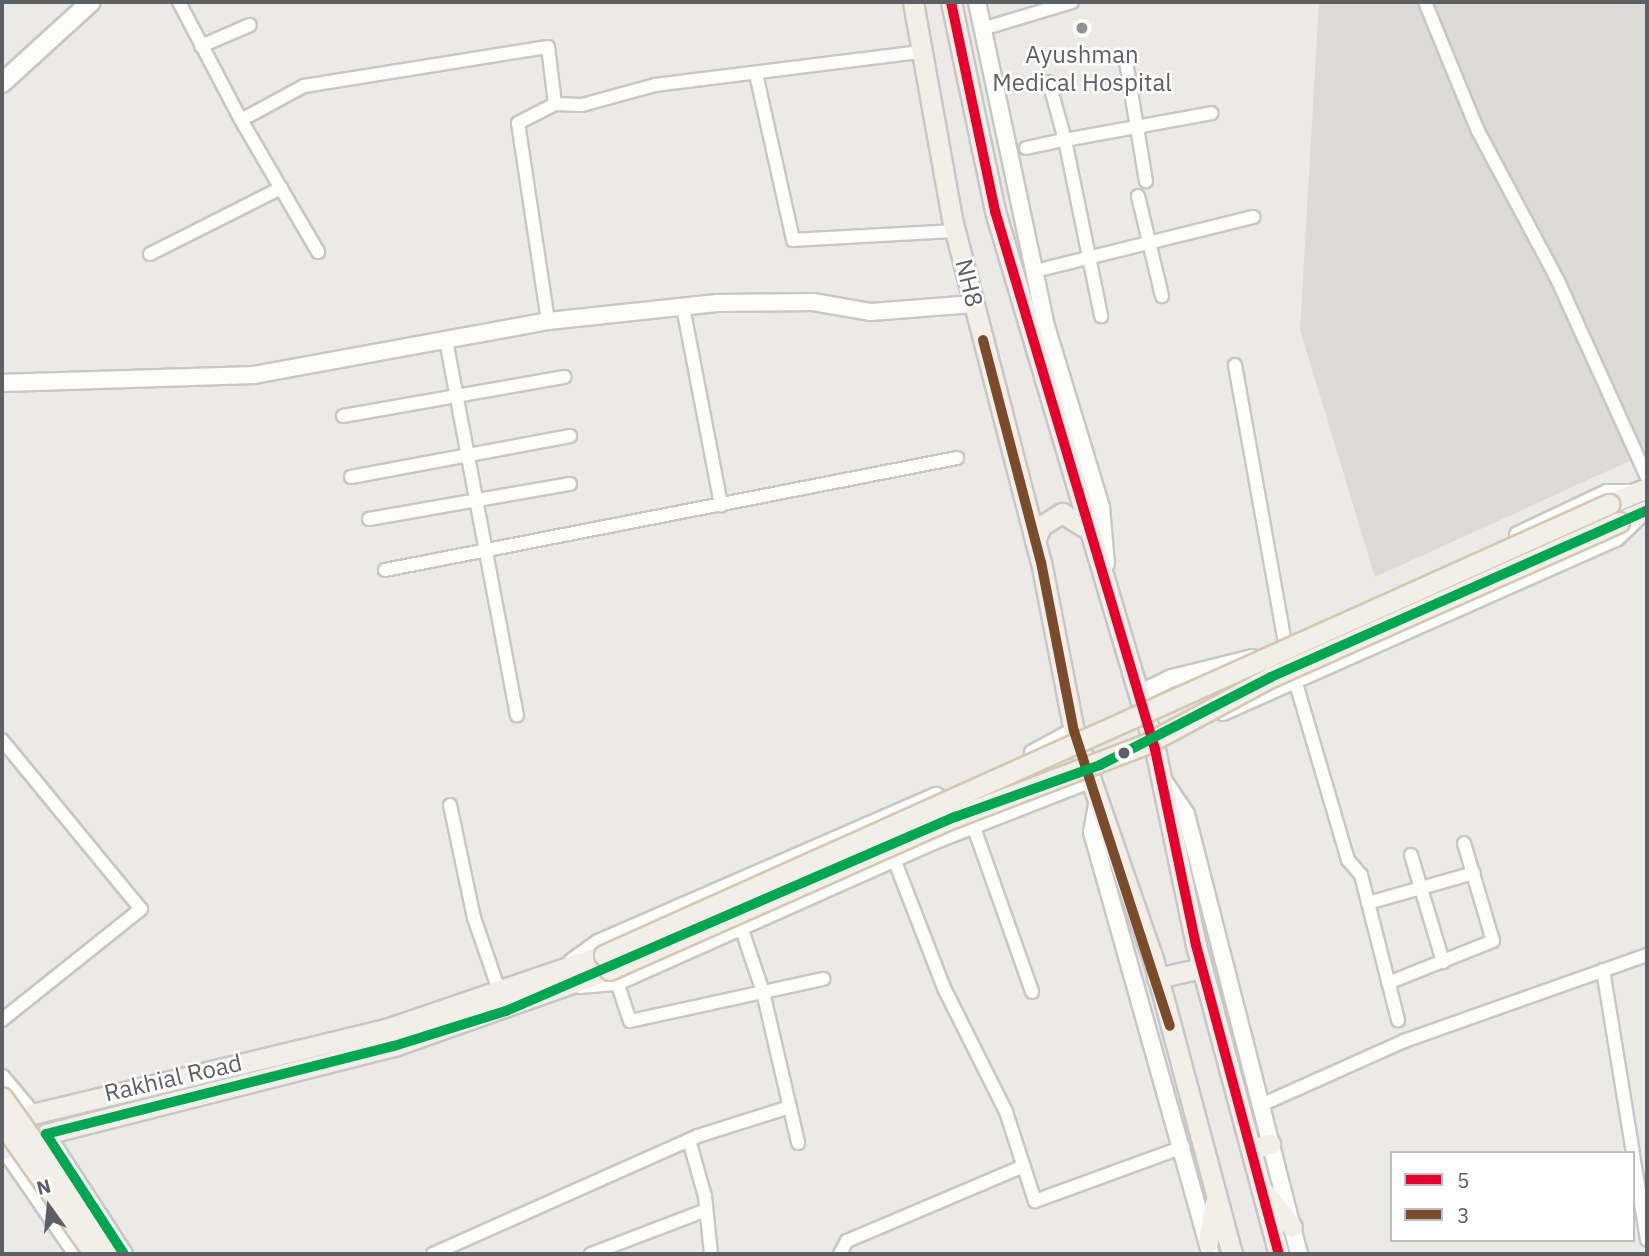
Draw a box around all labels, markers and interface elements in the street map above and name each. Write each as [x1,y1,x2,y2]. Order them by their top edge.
marker: Ayushman Medical Hospital [1072,18,1092,38]
place label: Ayushman Medical Hospital [992,41,1172,97]
street label: NH8 [949,256,989,310]
unlabelled marker [1117,746,1131,760]
street label: Rakhial Road [101,1048,245,1108]
legend [1390,1151,1635,1242]
text: 5 [1457,1166,1470,1194]
north arrow [14,1172,84,1242]
text: N [34,1173,53,1200]
text: 3 [1457,1201,1470,1229]

